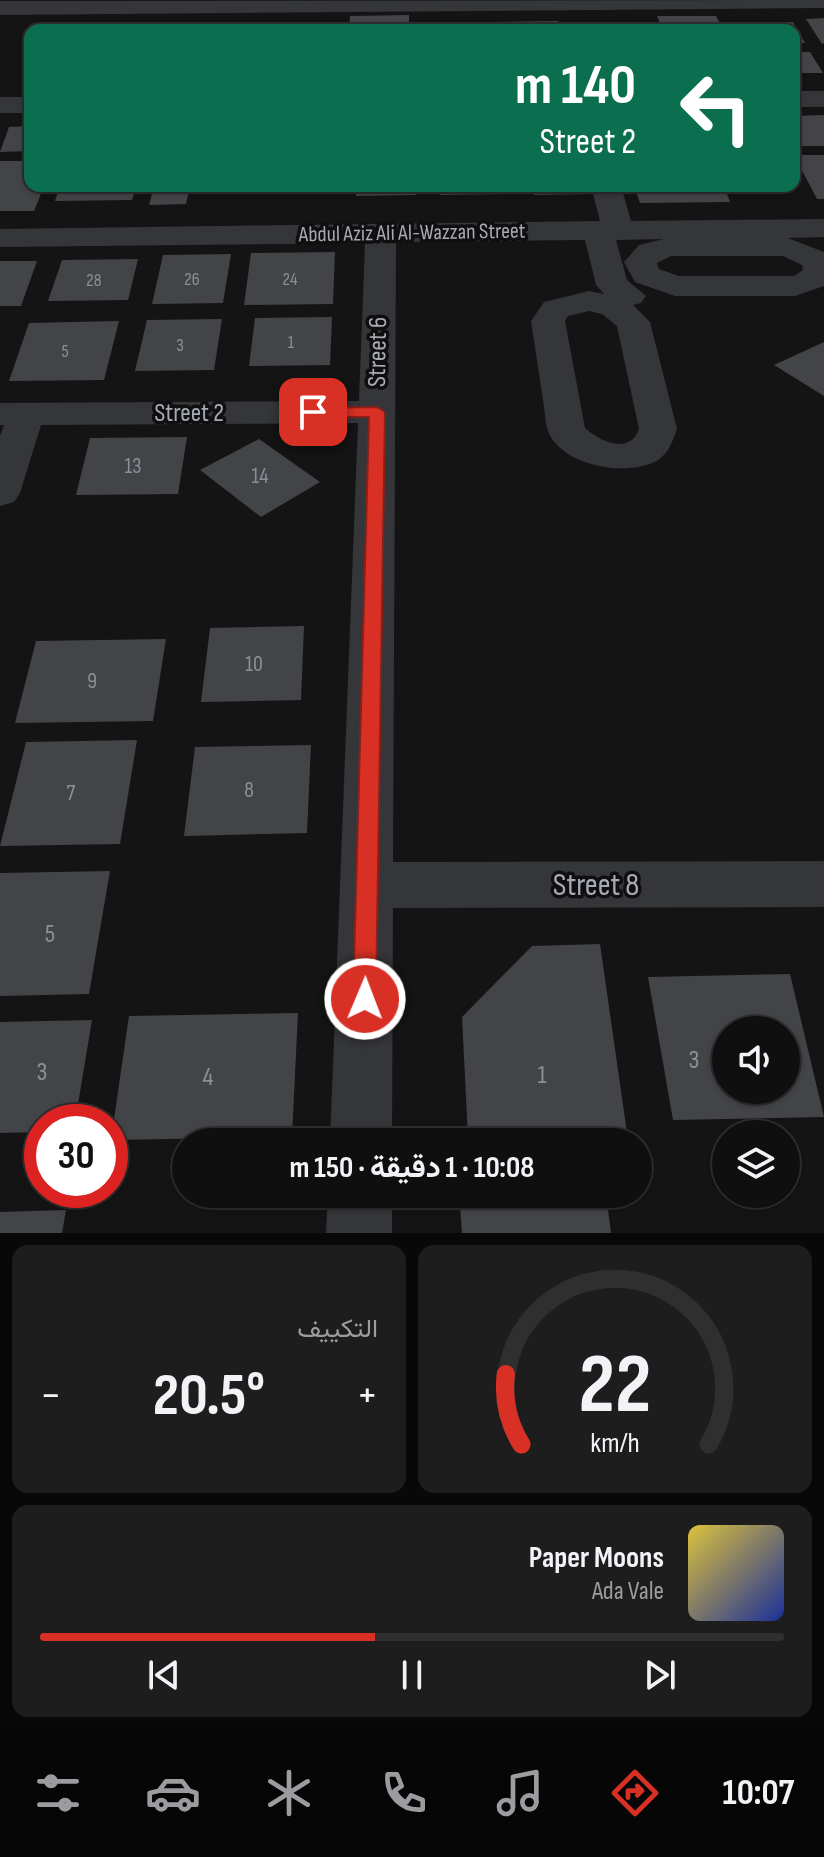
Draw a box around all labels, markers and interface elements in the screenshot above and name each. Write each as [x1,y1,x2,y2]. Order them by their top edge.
text: 140 m [515,53,636,120]
icon: left [664,56,768,160]
text: Street 2 [539,121,636,164]
street label: Abdul Aziz Ali Al-Wazzan Street [297,218,526,248]
house number: 26 [184,269,200,290]
house number: 24 [283,269,298,290]
house number: 28 [86,270,102,291]
street label: Street 6 [362,317,394,387]
house number: 1 [288,332,295,353]
house number: 3 [176,335,184,356]
house number: 5 [61,341,69,362]
pin [279,378,347,446]
icon: arrive [291,390,335,434]
street label: Street 2 [154,398,224,429]
house number: 13 [125,453,141,480]
house number: 14 [252,463,268,490]
house number: 10 [245,651,263,678]
house number: 9 [87,668,97,695]
house number: 8 [244,777,254,804]
house number: 7 [67,780,76,807]
street label: Street 8 [553,866,639,905]
house number: 5 [45,919,55,950]
position arrow [323,957,407,1041]
map controls [712,1016,800,1208]
button: sound [712,1016,800,1104]
house number: 3 [689,1045,699,1076]
house number: 3 [37,1057,47,1088]
house number: 1 [537,1060,547,1091]
house number: 4 [203,1062,214,1093]
speed limit sign: 30 [24,1104,128,1208]
button: layers [712,1120,800,1208]
text: 10:08 · 1 دقيقة · 150 m [290,1150,534,1186]
text: التكييف [297,1314,378,1345]
text: 22 [579,1336,651,1436]
text: 20.5° [153,1360,265,1432]
text: − [40,1369,62,1422]
text: + [356,1369,378,1422]
text: km/h [590,1426,640,1461]
text: Paper Moons [529,1540,664,1576]
text: Ada Vale [592,1576,664,1607]
icon: previous [142,1653,186,1697]
icon: pause [390,1653,434,1697]
icon: next [638,1653,682,1697]
icon: filters [30,1765,86,1821]
icon: car [145,1765,201,1821]
icon: climate [261,1765,317,1821]
icon: phone [376,1765,432,1821]
icon: music [492,1765,548,1821]
icon: directions [607,1765,663,1821]
text: 10:07 [723,1772,794,1815]

